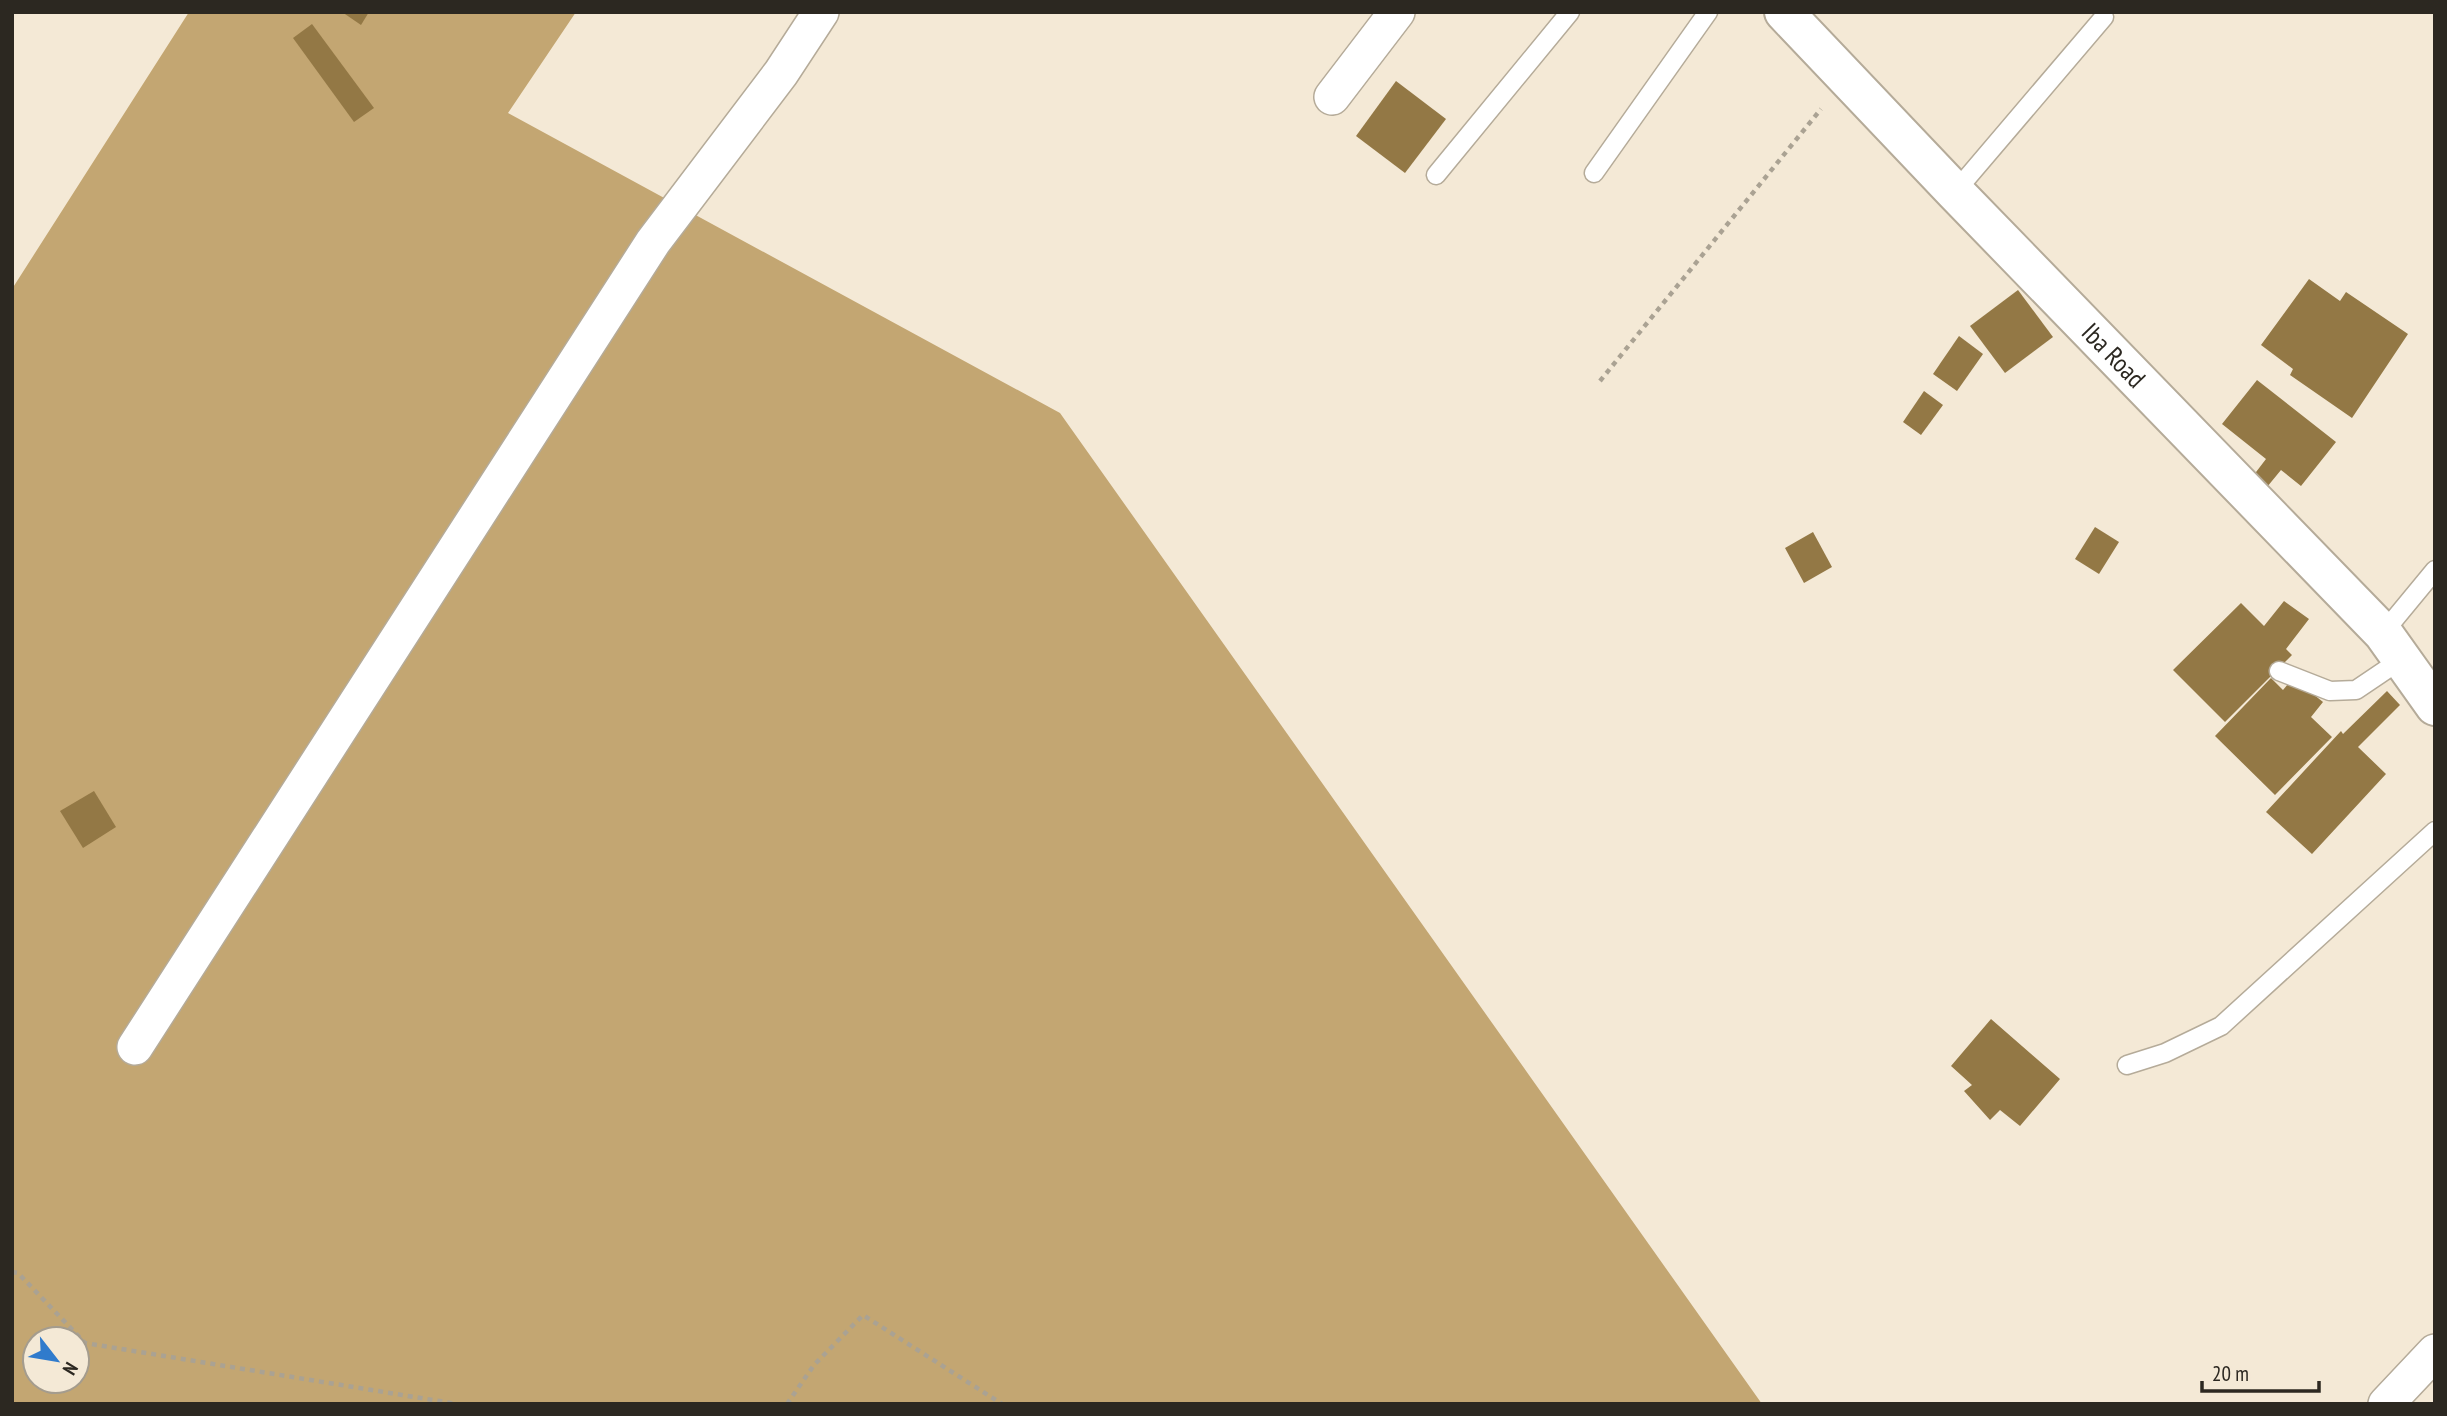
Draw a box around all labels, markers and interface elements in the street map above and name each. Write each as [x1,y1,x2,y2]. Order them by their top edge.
street label: Iba Road [2075,316,2153,394]
north arrow [21,1325,91,1395]
scale bar [2202,1350,2319,1394]
text: N [58,1358,84,1379]
text: 20 m [2212,1360,2249,1387]

